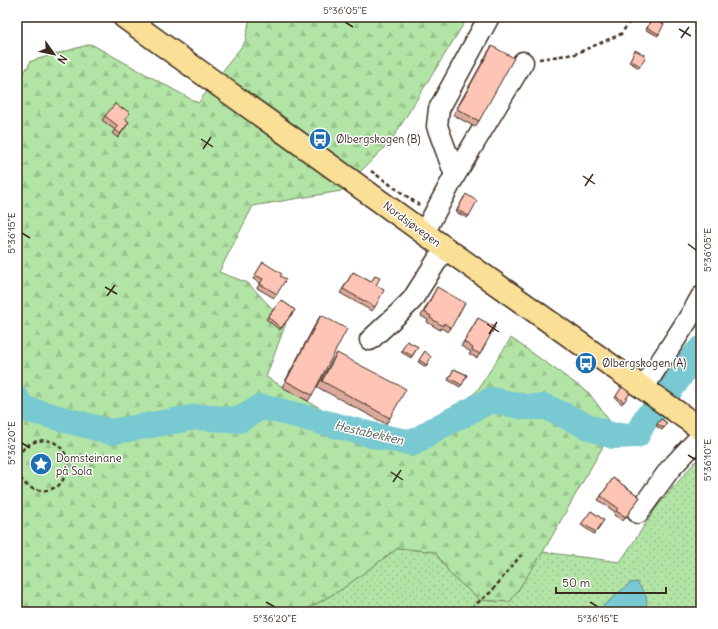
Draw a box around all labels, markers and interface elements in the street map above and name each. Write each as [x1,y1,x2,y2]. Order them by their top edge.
text: 5°36'05"E [323,4,367,17]
north arrow [34,34,74,74]
text: N [54,52,70,66]
bus stop icon: Ølbergskogen (B) [307,126,333,152]
place label: Ølbergskogen (B) [336,132,421,146]
street label: Nordsjøvegen [380,198,444,250]
text: 5°36'15"E [5,212,18,254]
text: 5°36'05"E [701,228,714,272]
bus stop icon: Ølbergskogen (A) [573,350,599,376]
place label: Ølbergskogen (A) [602,356,686,370]
water label: Hestabekken [333,417,406,448]
text: 5°36'20"E [5,421,18,465]
text: 5°36'10"E [701,439,714,481]
place icon: Domsteinane på Sola [28,451,54,477]
place label: Domsteinane på Sola [56,451,122,478]
scale bar [556,569,666,595]
text: 50 m [562,575,591,590]
text: 5°36'20"E [253,612,297,625]
text: 5°36'15"E [577,612,619,625]

